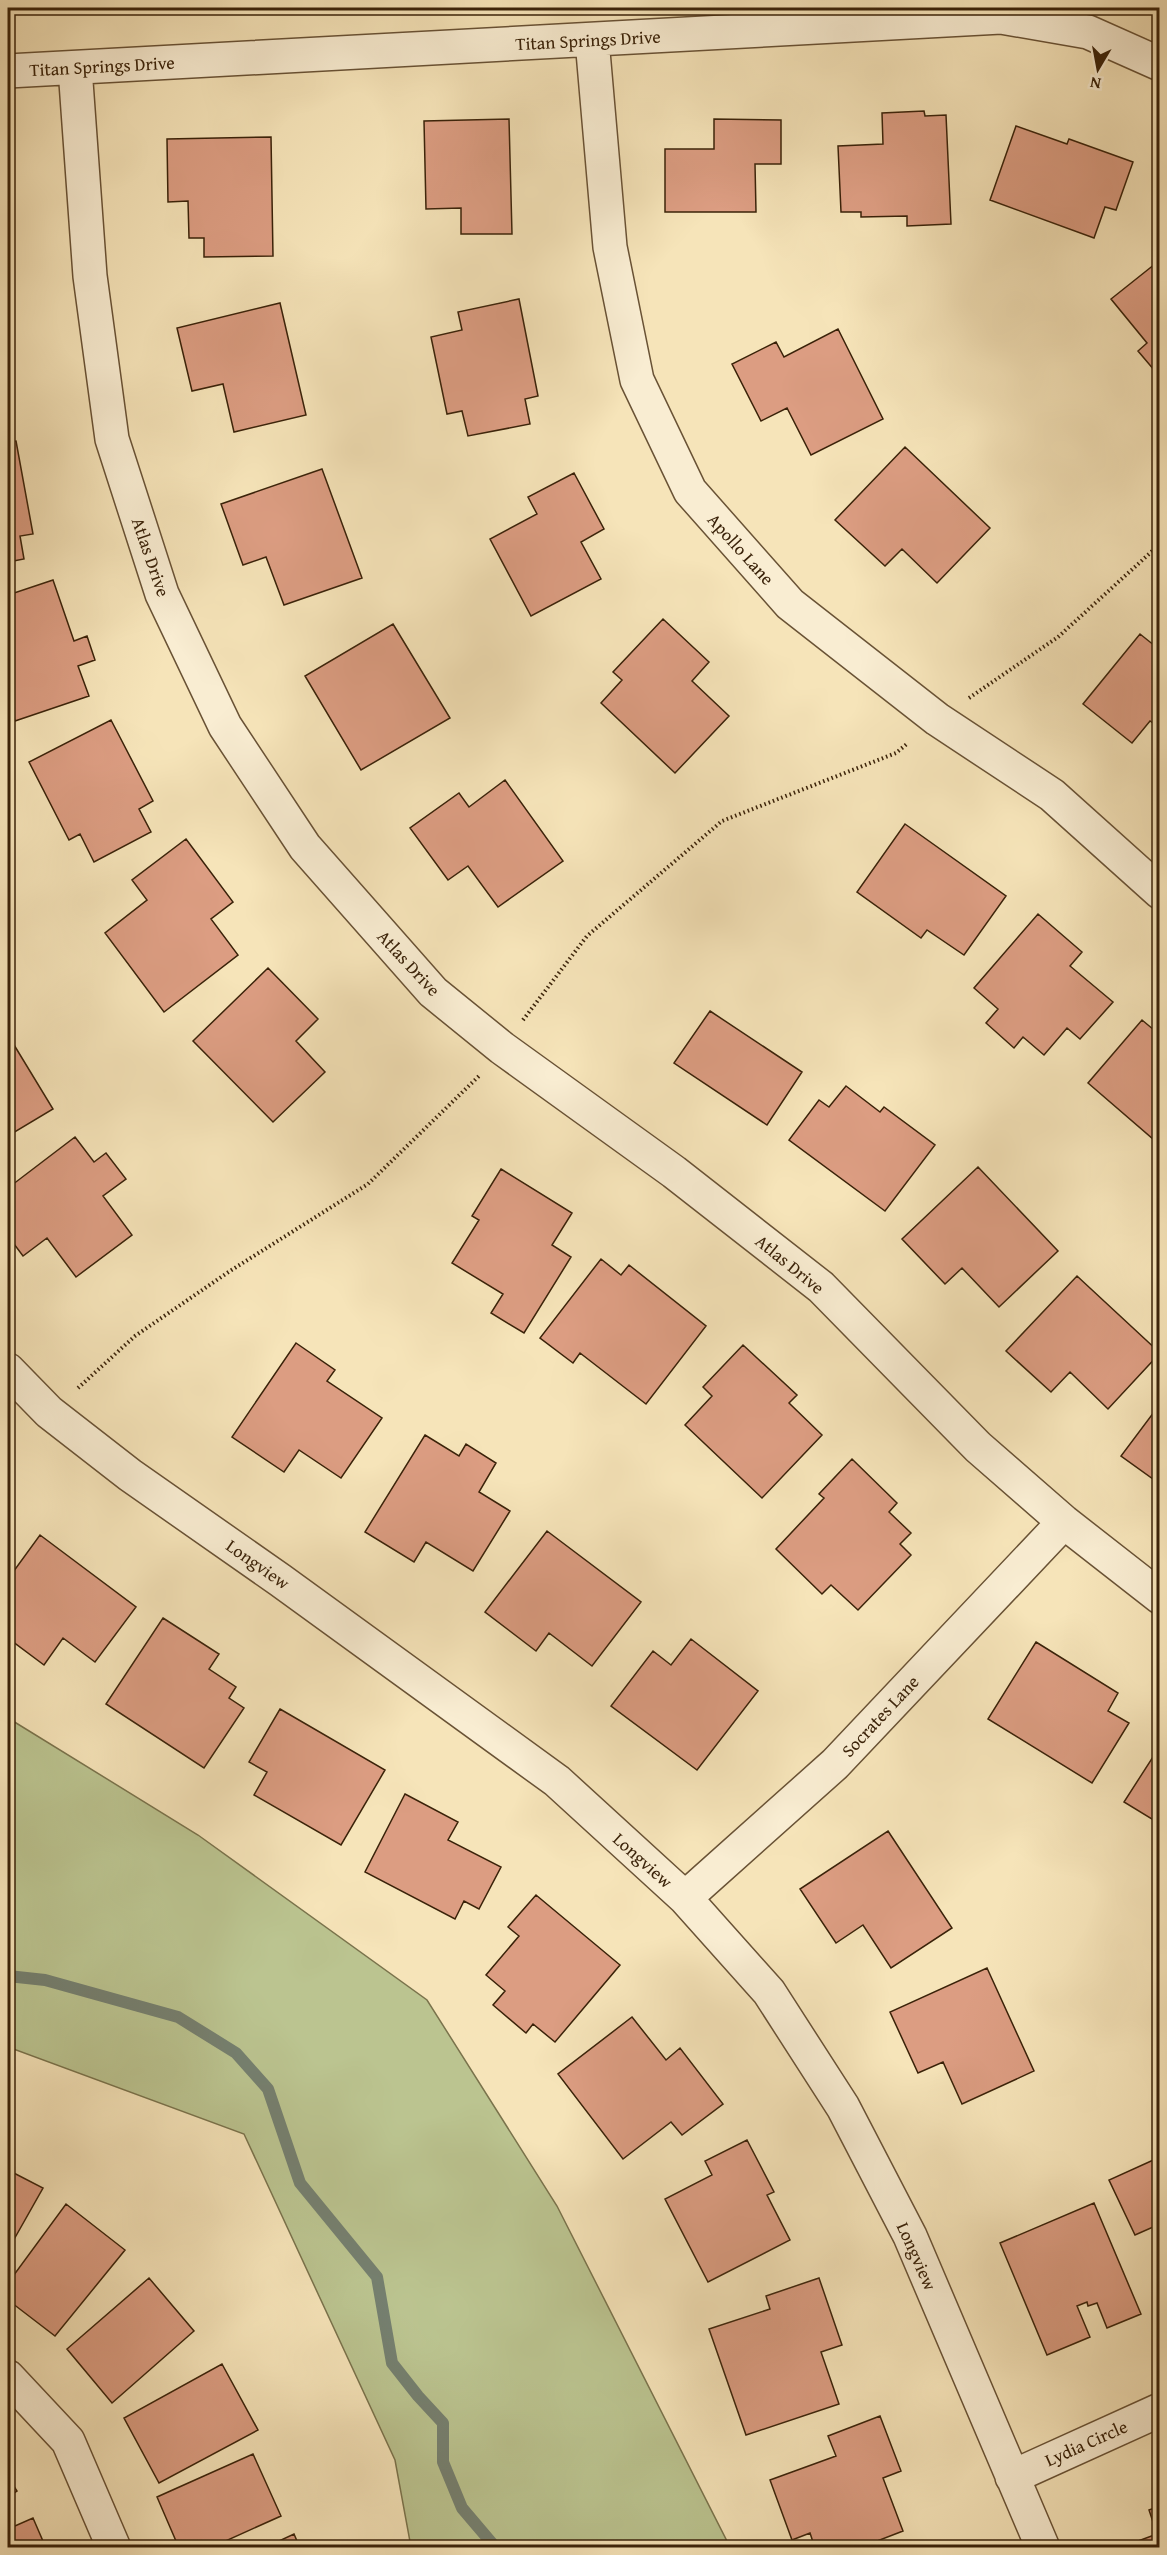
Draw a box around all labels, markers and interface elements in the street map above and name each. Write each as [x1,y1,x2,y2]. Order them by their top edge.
street label: Titan Springs Drive [515,23,661,57]
north arrow [1068,39,1128,99]
street label: Titan Springs Drive [29,49,175,83]
text: N [1088,71,1103,97]
street label: Apollo Lane [701,507,781,591]
street label: Atlas Drive [125,514,177,600]
street label: Atlas Drive [371,924,447,1002]
street label: Atlas Drive [750,1228,830,1300]
street label: Longview [221,1532,296,1596]
street label: Socrates Lane [835,1669,925,1763]
street label: Longview [607,1826,679,1894]
street label: Longview [890,2218,944,2295]
street label: Lydia Circle [1040,2413,1132,2473]

